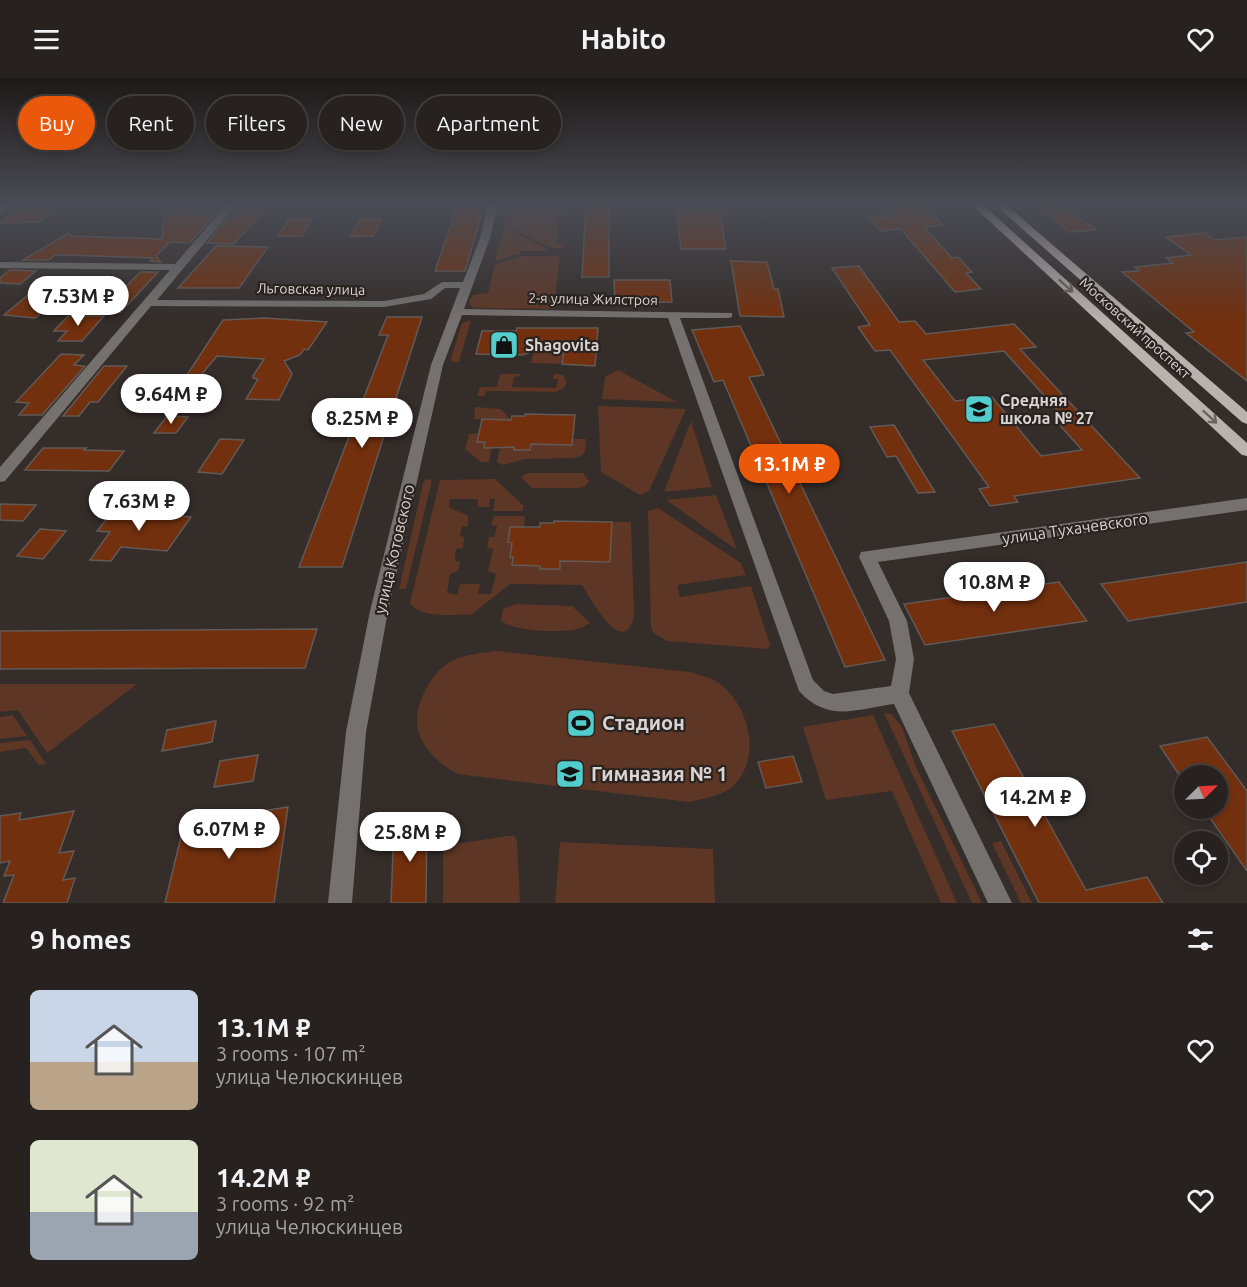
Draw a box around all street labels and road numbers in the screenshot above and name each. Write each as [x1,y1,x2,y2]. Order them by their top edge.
street label: Московский проспект [1076,274,1194,382]
street label: Льговская улица [257,280,365,298]
street label: 2-я улица Жилстроя [528,290,658,308]
street label: улица Котовского [370,483,418,615]
street label: улица Тухачевского [1001,509,1149,547]

